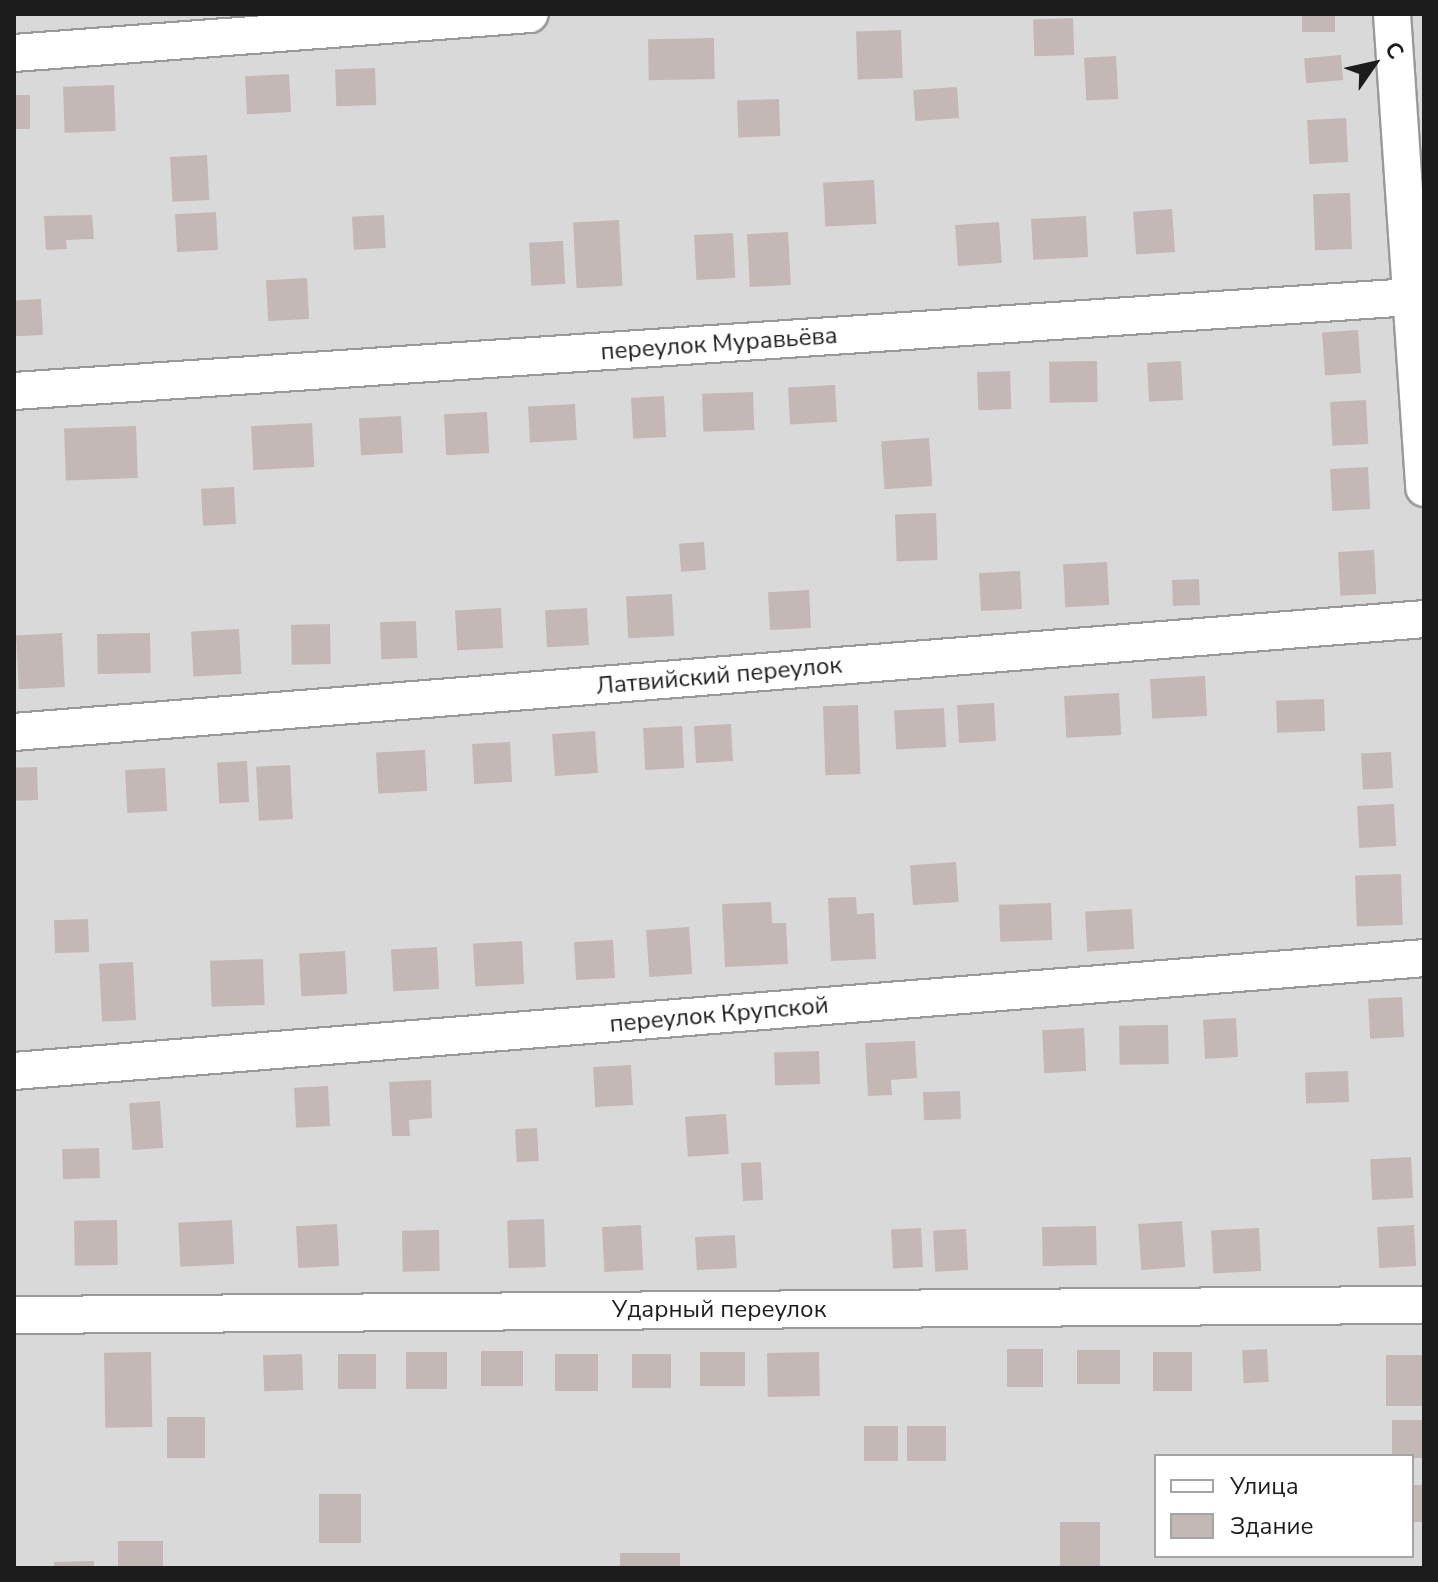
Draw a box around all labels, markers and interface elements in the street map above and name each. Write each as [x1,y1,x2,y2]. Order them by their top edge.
north arrow [1334,24,1414,104]
text: С [1377,36,1411,65]
street label: переулок Муравьёва [600,321,838,367]
street label: Латвийский переулок [595,651,843,701]
street label: переулок Крупской [608,991,830,1039]
street label: Ударный переулок [612,1296,826,1324]
legend [1154,1454,1414,1558]
text: Улица [1230,1470,1299,1502]
text: Здание [1230,1510,1314,1542]

